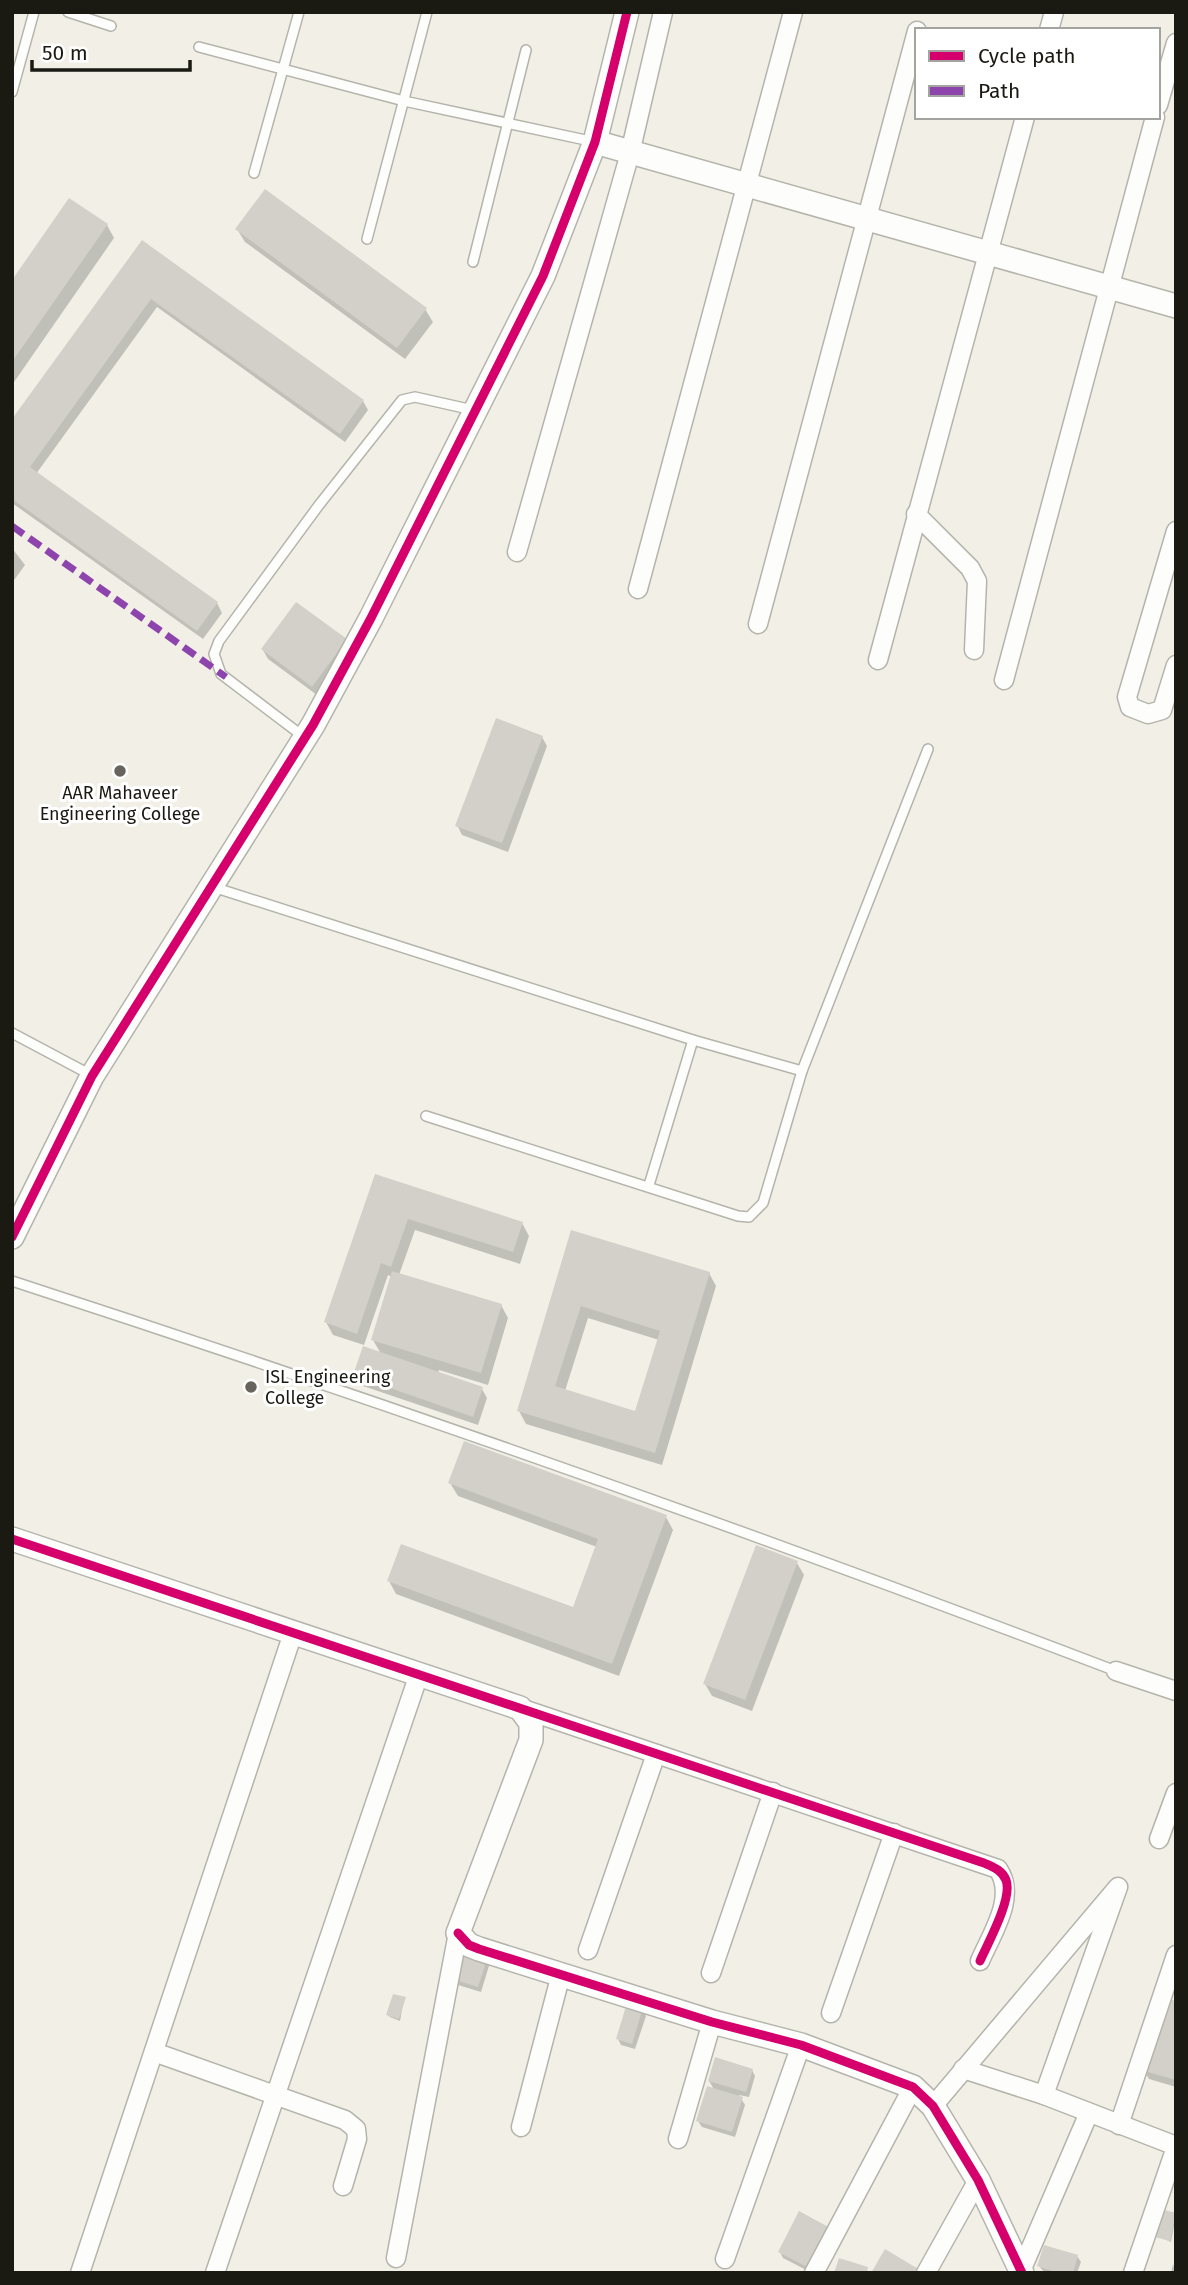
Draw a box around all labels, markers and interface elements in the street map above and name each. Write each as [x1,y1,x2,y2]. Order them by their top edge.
scale bar [32,28,189,72]
legend [915,28,1160,119]
text: 50 m [42,40,88,66]
text: Cycle path [978,43,1076,69]
text: Path [978,78,1020,104]
marker: AAR Mahaveer Engineering College [112,763,128,779]
place label: AAR Mahaveer Engineering College [40,782,200,825]
place label: ISL Engineering College [265,1366,391,1409]
marker: ISL Engineering College [243,1379,259,1395]

